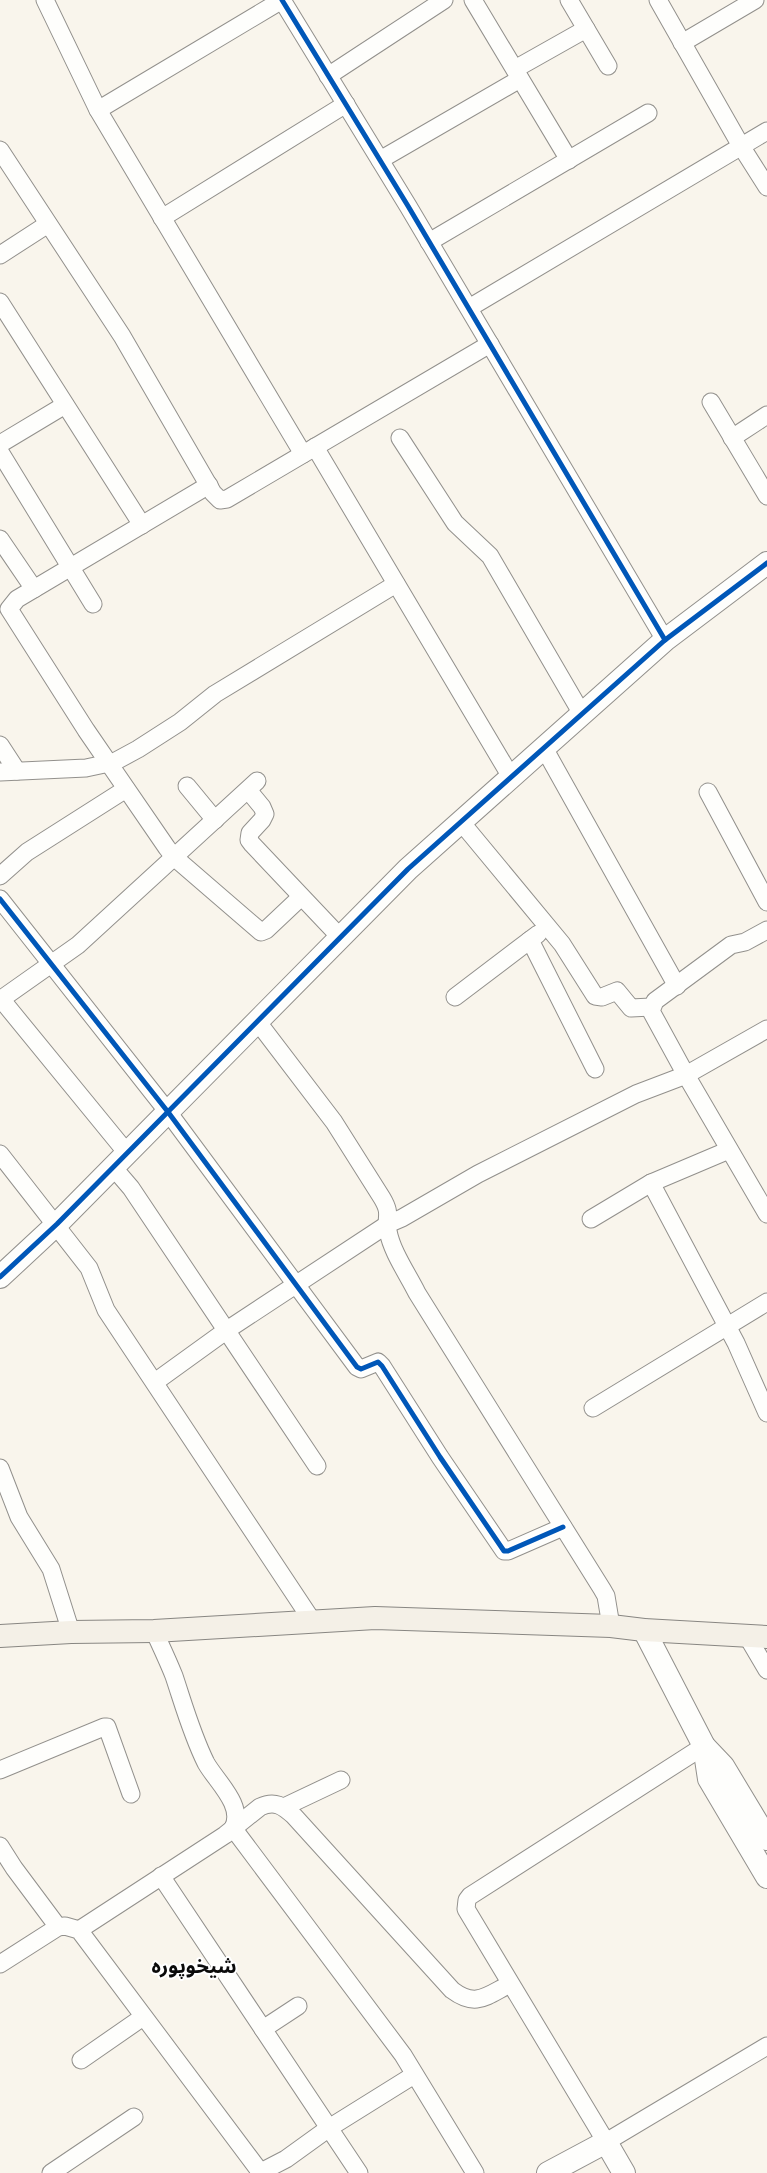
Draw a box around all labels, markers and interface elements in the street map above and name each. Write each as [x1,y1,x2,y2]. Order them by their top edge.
district label: شیخوپورہ [151,1952,237,1979]

